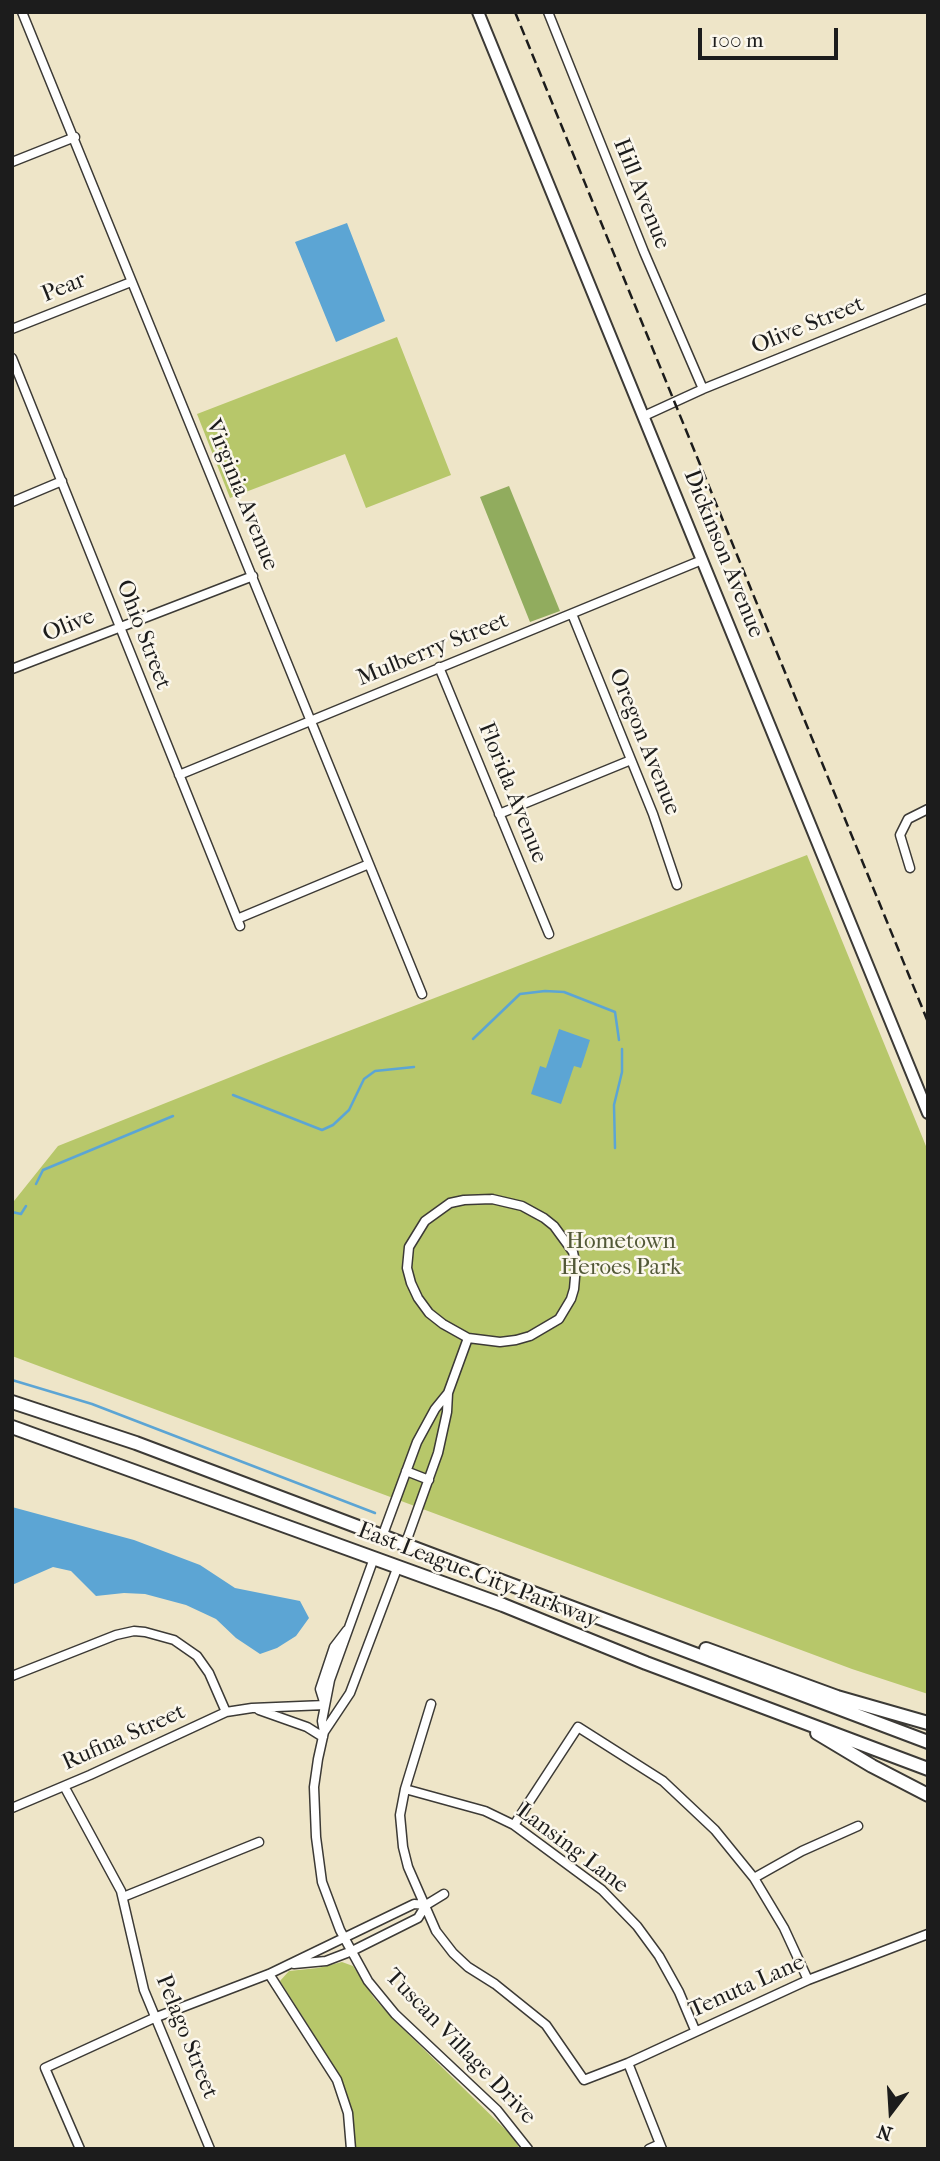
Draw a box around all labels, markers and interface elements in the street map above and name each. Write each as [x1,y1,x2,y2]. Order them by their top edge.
scale bar [702,14,842,58]
text: 100 m [711,28,764,52]
street label: Hill Avenue [606,135,676,253]
street label: Pear [38,267,90,309]
street label: Olive Street [748,291,868,361]
street label: Virginia Avenue [198,415,284,575]
street label: Dickinson Avenue [677,466,769,642]
street label: Ohio Street [110,576,176,694]
street label: Olive [39,603,99,649]
street label: Mulberry Street [353,607,513,693]
street label: Oregon Avenue [602,665,686,819]
street label: Florida Avenue [471,719,553,867]
park label: Hometown Heroes Park [560,1228,682,1282]
street label: East League City Parkway [353,1517,603,1635]
street label: Rufina Street [58,1699,190,1777]
street label: Lansing Lane [511,1798,633,1900]
street label: Tenuta Lane [685,1949,809,2025]
street label: Tuscan Village Drive [379,1964,541,2130]
street label: Pelago Street [149,1971,223,2103]
north arrow [856,2077,926,2147]
text: N [875,2119,895,2145]

